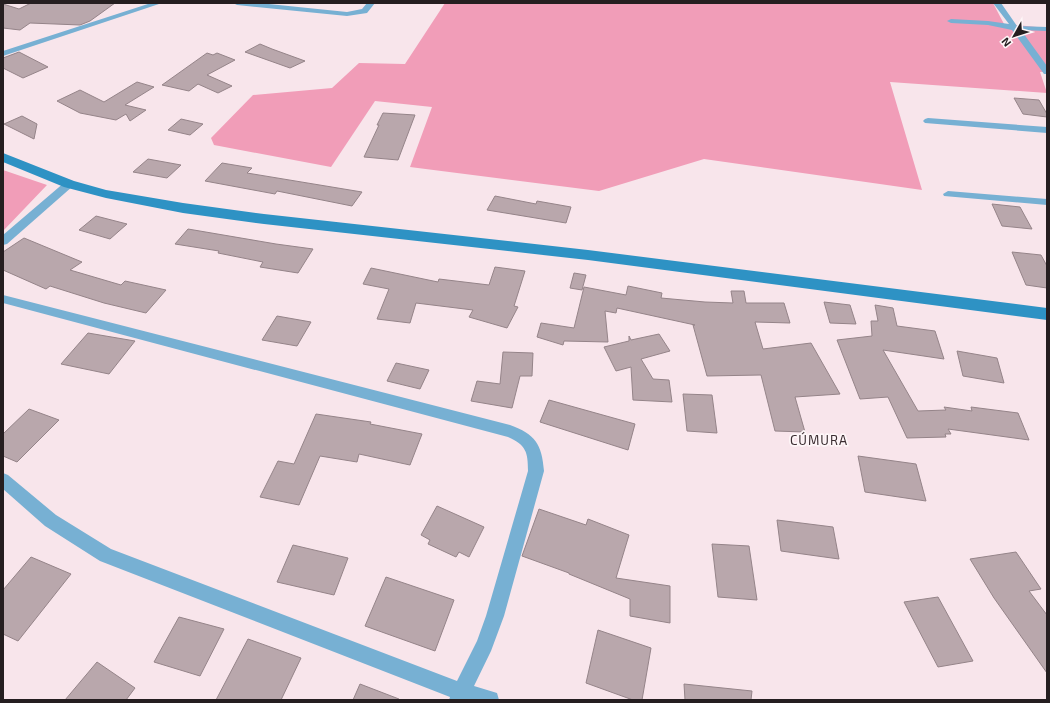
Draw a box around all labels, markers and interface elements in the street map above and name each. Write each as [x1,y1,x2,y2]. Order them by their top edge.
north arrow [994,16,1034,56]
text: N [998,35,1013,50]
district label: CÚMURA [790,431,848,448]

